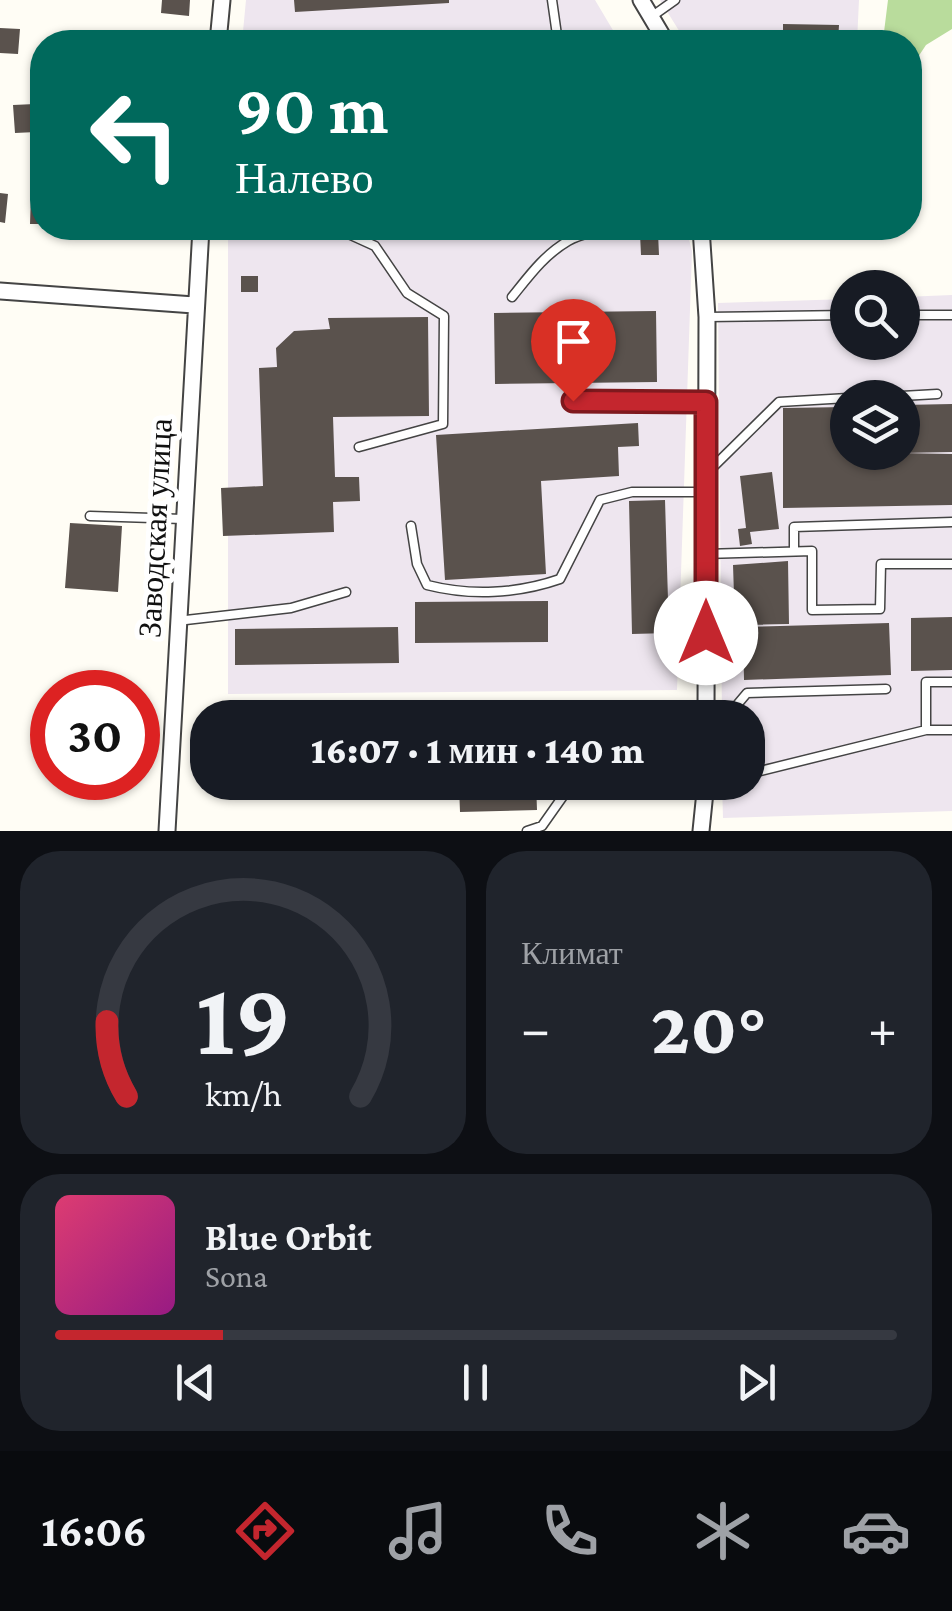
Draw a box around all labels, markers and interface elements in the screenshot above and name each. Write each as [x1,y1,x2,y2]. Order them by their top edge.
icon: left [70,70,200,200]
text: 90 m [235,70,388,148]
text: Налево [235,153,374,203]
map controls [830,270,920,470]
button: search [830,270,920,360]
pin [531,299,616,402]
icon: arrive [546,314,601,369]
button: layers [830,380,920,470]
street label: Заводская улица [131,417,179,639]
position arrow [654,581,758,685]
speed limit sign: 30 [30,670,160,800]
text: 16:07 · 1 мин · 140 m [311,729,644,771]
text: Климат [521,935,623,971]
text: 19 [195,961,291,1076]
text: 20° [651,986,767,1069]
text: − [521,998,550,1059]
text: + [868,998,897,1059]
text: km/h [204,1074,282,1114]
text: Blue Orbit [205,1216,372,1258]
text: Sona [205,1258,268,1294]
icon: previous [168,1355,223,1410]
icon: pause [448,1355,503,1410]
icon: next [729,1355,784,1410]
icon: directions [230,1496,300,1566]
icon: music [383,1496,453,1566]
icon: phone [535,1496,605,1566]
icon: climate [688,1496,758,1566]
icon: car [841,1496,911,1566]
text: 16:06 [41,1506,147,1556]

